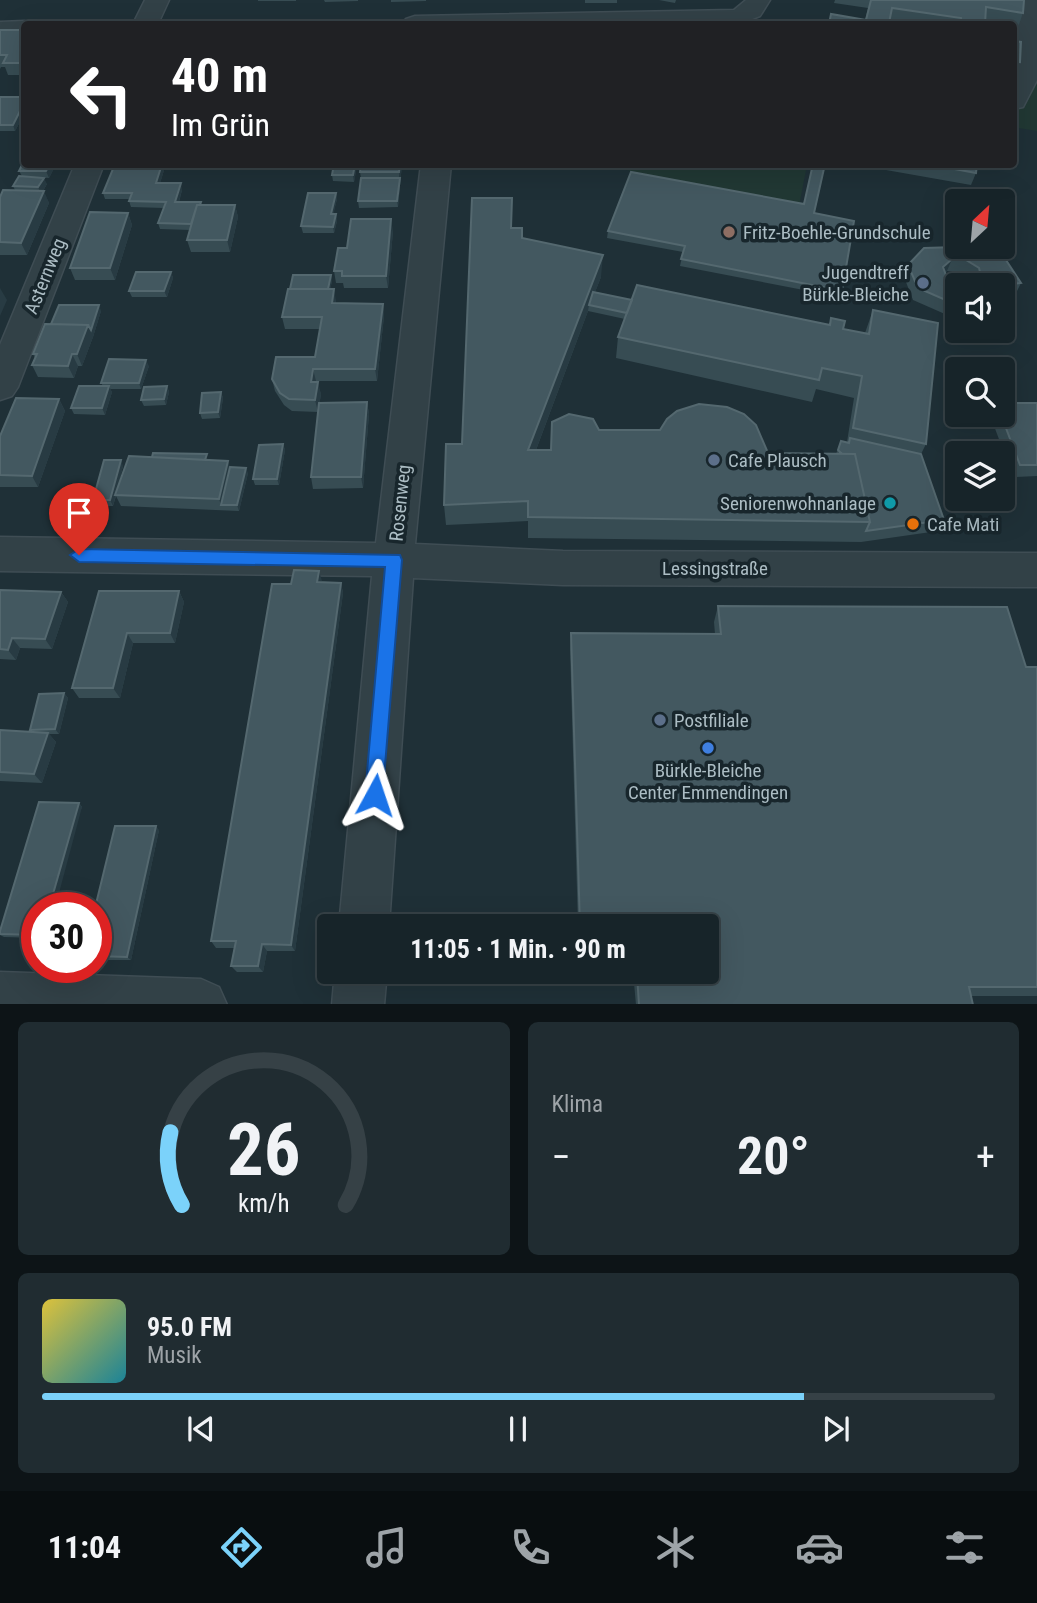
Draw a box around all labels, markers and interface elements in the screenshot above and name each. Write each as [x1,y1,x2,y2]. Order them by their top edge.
text: 40 m [171,47,268,104]
icon: left [56,49,147,140]
text: Im Grün [171,106,270,144]
north arrow [945,189,1015,259]
map controls [945,189,1015,511]
place label: Fritz-Boehle-Grundschule [743,221,931,244]
marker: Fritz-Boehle-Grundschule [721,224,737,240]
street label: Asternweg [19,235,71,317]
place label: Jugendtreff Bürkle-Bleiche [802,261,909,306]
button: sound [945,273,1015,343]
marker: Jugendtreff Bürkle-Bleiche [915,275,931,291]
button: search [945,357,1015,427]
button: layers [945,441,1015,511]
place label: Cafe Plausch [728,449,827,472]
marker: Cafe Plausch [706,452,722,468]
street label: Rosenweg [385,463,415,543]
pin [49,483,109,555]
place label: Seniorenwohnanlage [720,492,876,515]
icon: arrive [60,494,98,532]
marker: Seniorenwohnanlage [882,495,898,511]
place label: Cafe Mati [927,513,999,536]
marker: Cafe Mati [905,516,921,532]
street label: Lessingstraße [662,557,768,580]
place label: Postfiliale [674,709,749,732]
marker: Postfiliale [652,712,668,728]
marker: Bürkle-Bleiche Center Emmendingen [700,740,716,756]
position arrow [338,758,412,832]
place label: Bürkle-Bleiche Center Emmendingen [628,759,788,804]
speed limit sign: 30 [21,892,112,983]
text: 11:05 · 1 Min. · 90 m [410,934,626,964]
text: Klima [552,1091,603,1118]
text: 26 [227,1107,301,1193]
text: 20° [737,1126,810,1187]
text: − [552,1135,571,1179]
text: + [976,1135,995,1179]
text: km/h [238,1188,289,1217]
text: 95.0 FM [147,1312,232,1342]
text: Musik [147,1342,202,1369]
icon: previous [182,1410,220,1448]
icon: pause [499,1410,537,1448]
icon: next [817,1410,855,1448]
icon: directions [217,1523,266,1572]
icon: music [362,1523,411,1572]
icon: phone [506,1523,555,1572]
icon: climate [651,1523,700,1572]
icon: car [795,1523,844,1572]
icon: filters [940,1523,989,1572]
text: 11:04 [48,1528,121,1566]

